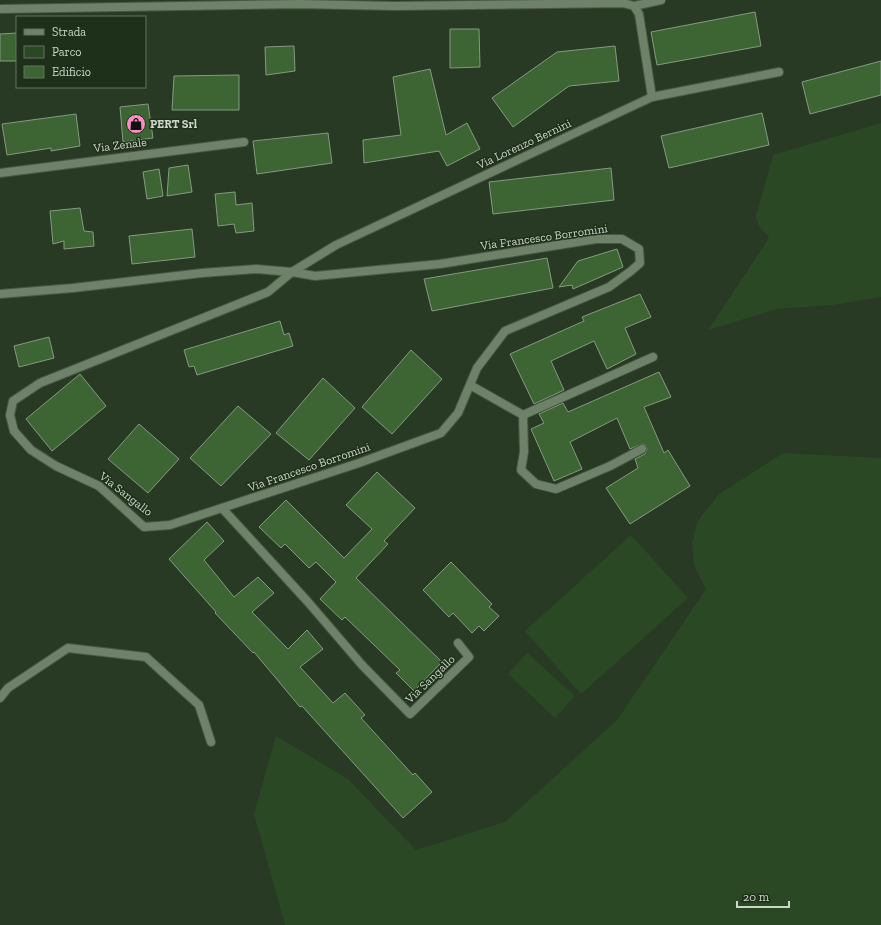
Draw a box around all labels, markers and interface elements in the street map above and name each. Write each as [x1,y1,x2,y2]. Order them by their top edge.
legend [16,16,146,88]
text: Strada [52,25,86,39]
text: Parco [52,45,81,59]
text: Edificio [52,65,91,79]
shop icon: PERT Srl [125,113,147,135]
street label: Via Lorenzo Bernini [474,116,574,172]
place label: PERT Srl [150,117,198,131]
street label: Via Zenale [92,135,148,155]
street label: Via Francesco Borromini [479,221,609,253]
street label: Via Francesco Borromini [245,439,373,495]
street label: Via Sangallo [96,468,155,519]
street label: Via Sangallo [402,652,458,707]
scale bar [737,883,789,909]
text: 20 m [743,890,770,904]

